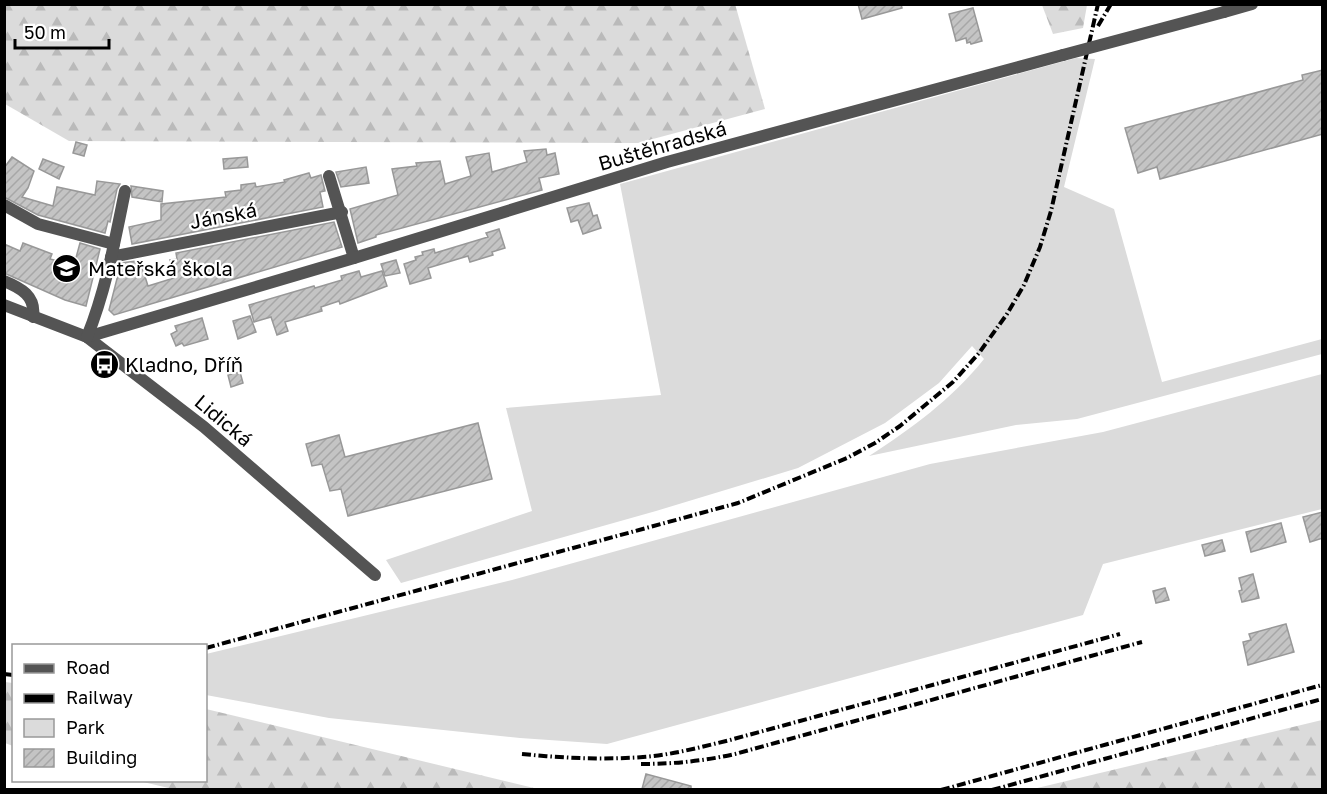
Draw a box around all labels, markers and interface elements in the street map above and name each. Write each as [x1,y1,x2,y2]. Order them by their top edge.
scale bar [15,12,110,50]
text: 50 m [24,21,66,43]
street label: Buštěhradská [595,115,729,175]
street label: Jánská [187,197,259,233]
school or university icon: Mateřská škola [51,252,83,284]
place label: Mateřská škola [88,256,233,280]
bus stop icon: Kladno, Dříň [88,348,120,380]
place label: Kladno, Dříň [125,352,243,376]
street label: Lidická [190,389,258,451]
legend [12,644,207,782]
text: Road [66,656,110,678]
text: Railway [66,686,133,708]
text: Park [66,716,105,738]
text: Building [66,746,137,768]

